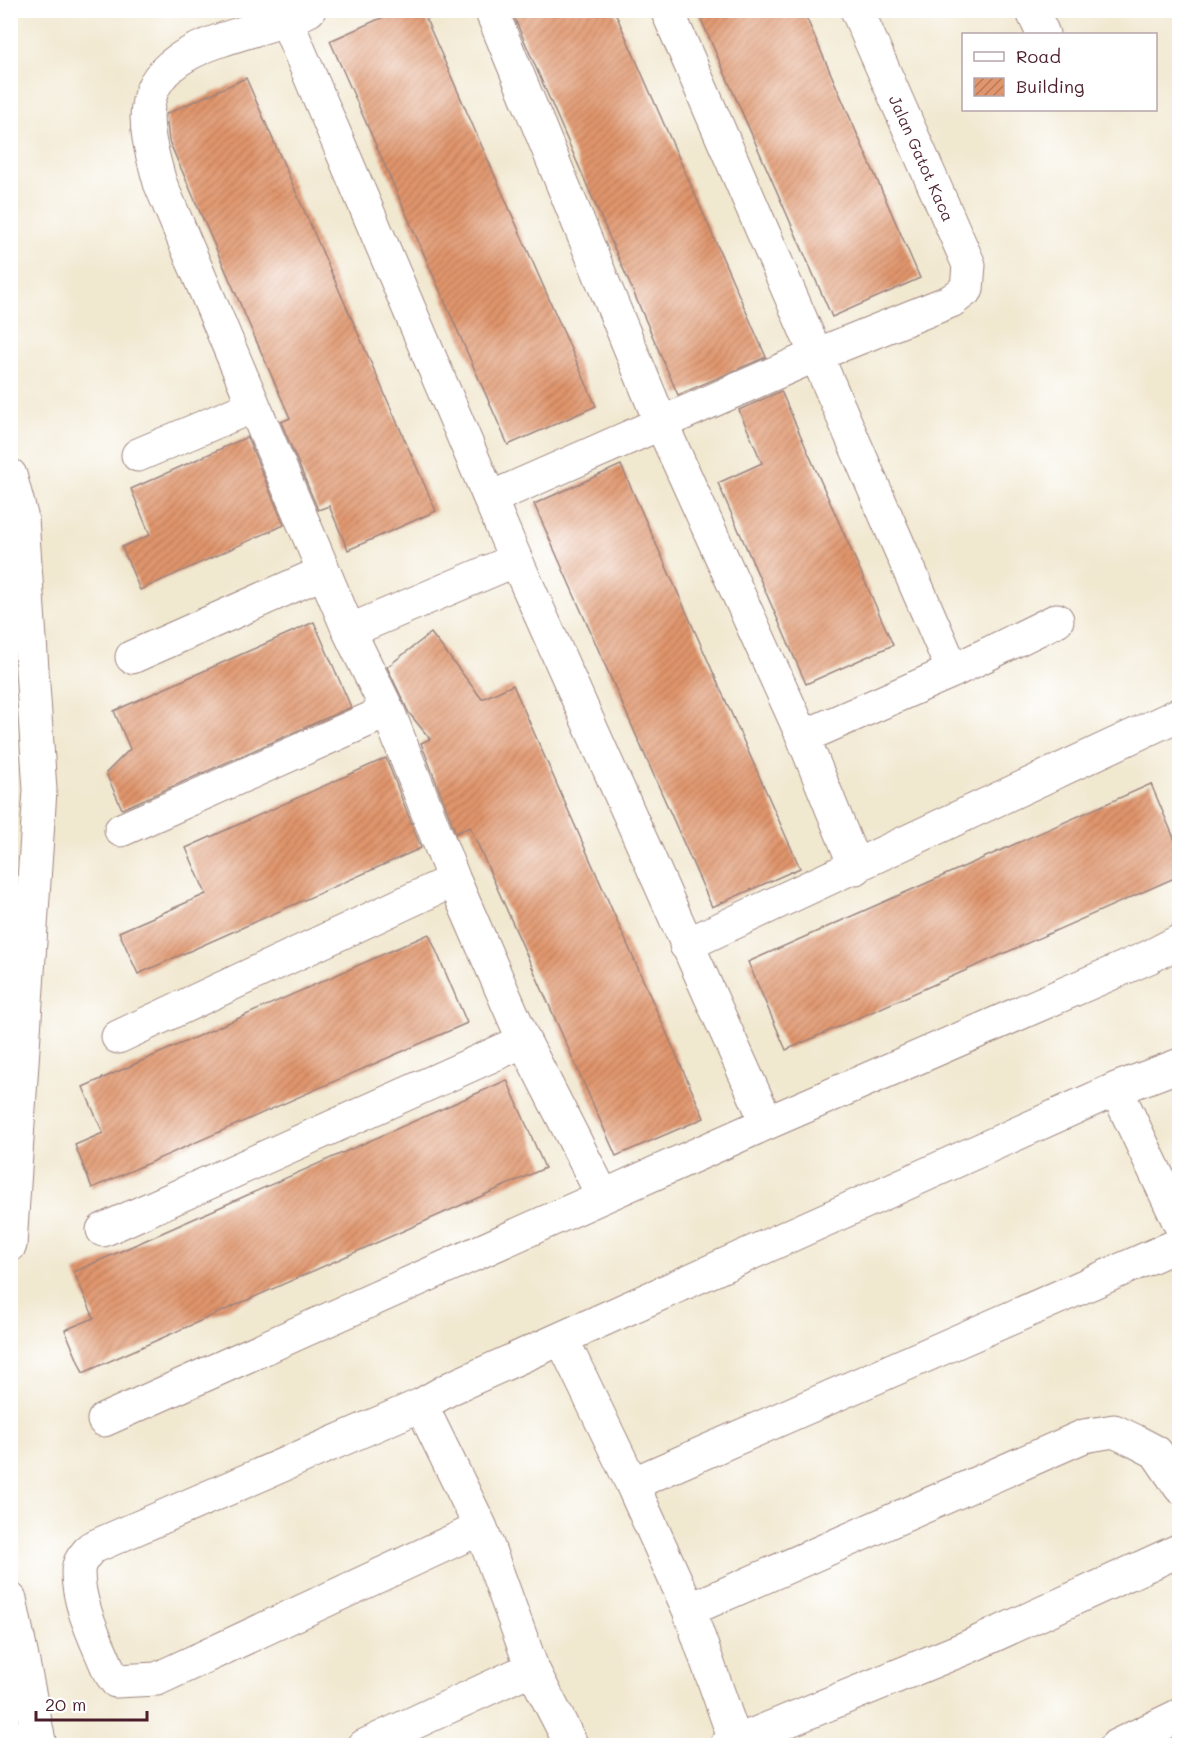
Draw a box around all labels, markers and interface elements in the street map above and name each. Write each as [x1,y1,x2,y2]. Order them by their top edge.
legend [962,33,1157,111]
text: Road [1016,44,1061,68]
text: Building [1016,74,1084,98]
street label: Jalan Gatot Kaca [885,91,959,225]
scale bar [36,1684,147,1722]
text: 20 m [45,1692,86,1716]

